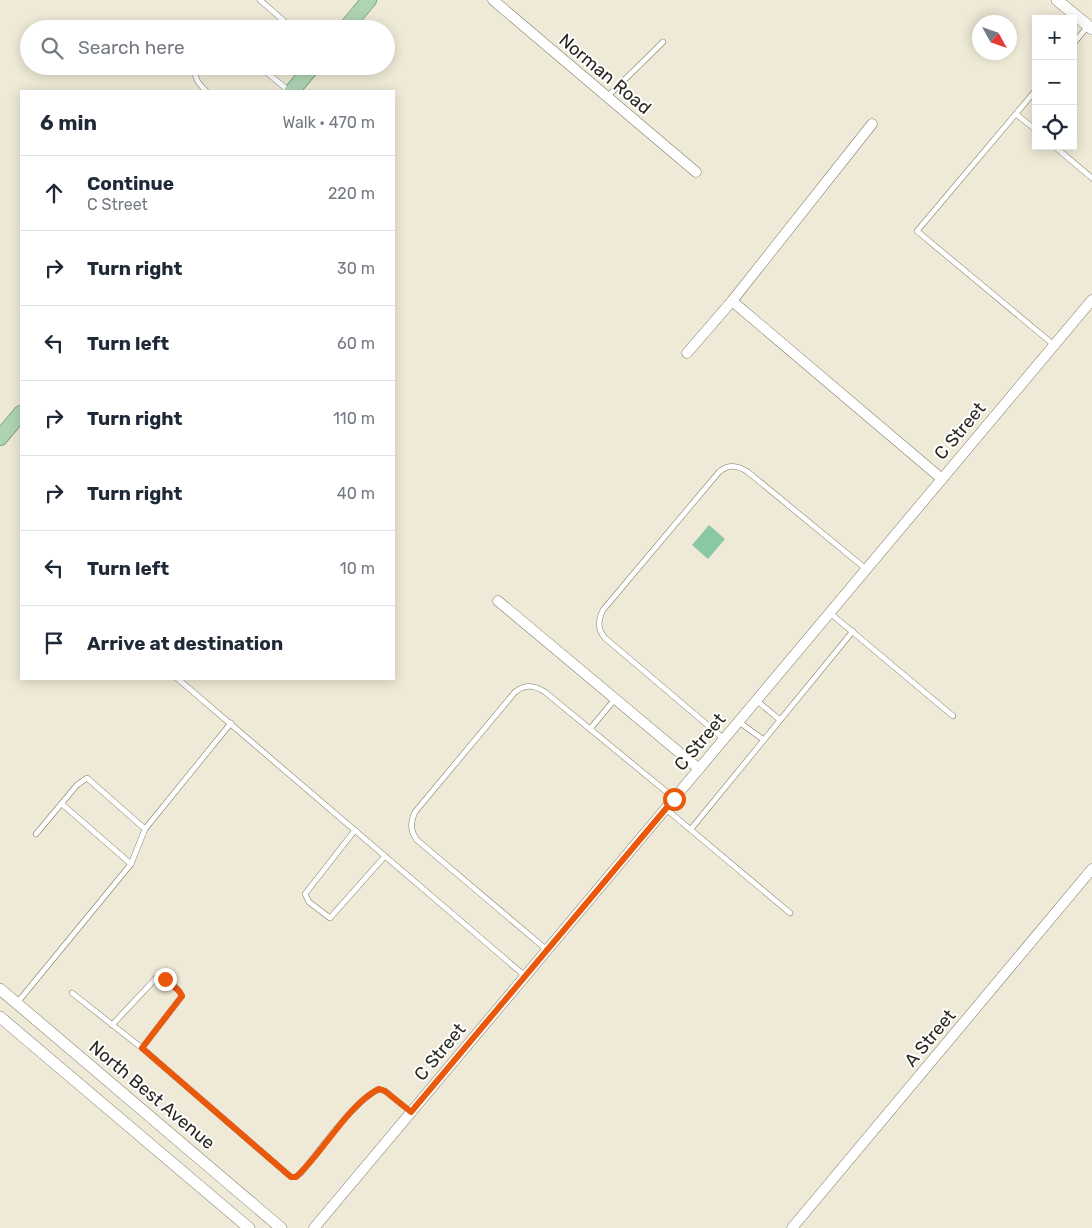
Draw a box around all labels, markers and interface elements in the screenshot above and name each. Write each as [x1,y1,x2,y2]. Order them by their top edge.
north arrow [972,15,1017,60]
map controls [1032,15,1077,150]
button: + [1032,15,1077,60]
search box [20,20,395,75]
street label: Norman Road [554,29,656,119]
icon: search [38,34,66,62]
text: Search here [78,36,185,59]
button: − [1032,60,1077,105]
button: locate [1032,105,1077,150]
text: 6 min [40,110,97,135]
text: Walk · 470 m [282,113,375,132]
text: Continue [87,172,174,195]
icon: ahead [40,179,68,207]
text: 220 m [328,184,375,203]
text: C Street [87,195,148,214]
icon: right [40,254,68,282]
text: Turn right [87,257,182,280]
text: 30 m [337,259,375,278]
icon: left [40,329,68,357]
text: Turn left [87,332,169,355]
text: 60 m [337,334,375,353]
street label: C Street [930,398,990,464]
icon: right [40,404,68,432]
text: Turn right [87,407,182,430]
text: 110 m [333,409,375,428]
icon: right [40,479,68,507]
text: Turn right [87,482,182,505]
text: 40 m [337,484,375,503]
icon: left [40,554,68,582]
text: Turn left [87,557,169,580]
text: 10 m [340,559,375,578]
icon: arrive [40,629,68,657]
text: Arrive at destination [87,632,283,655]
street label: C Street [670,709,730,775]
route start [663,788,686,811]
route end [154,968,177,991]
street label: A Street [900,1005,960,1071]
street label: C Street [410,1019,470,1085]
street label: North Best Avenue [85,1036,219,1154]

